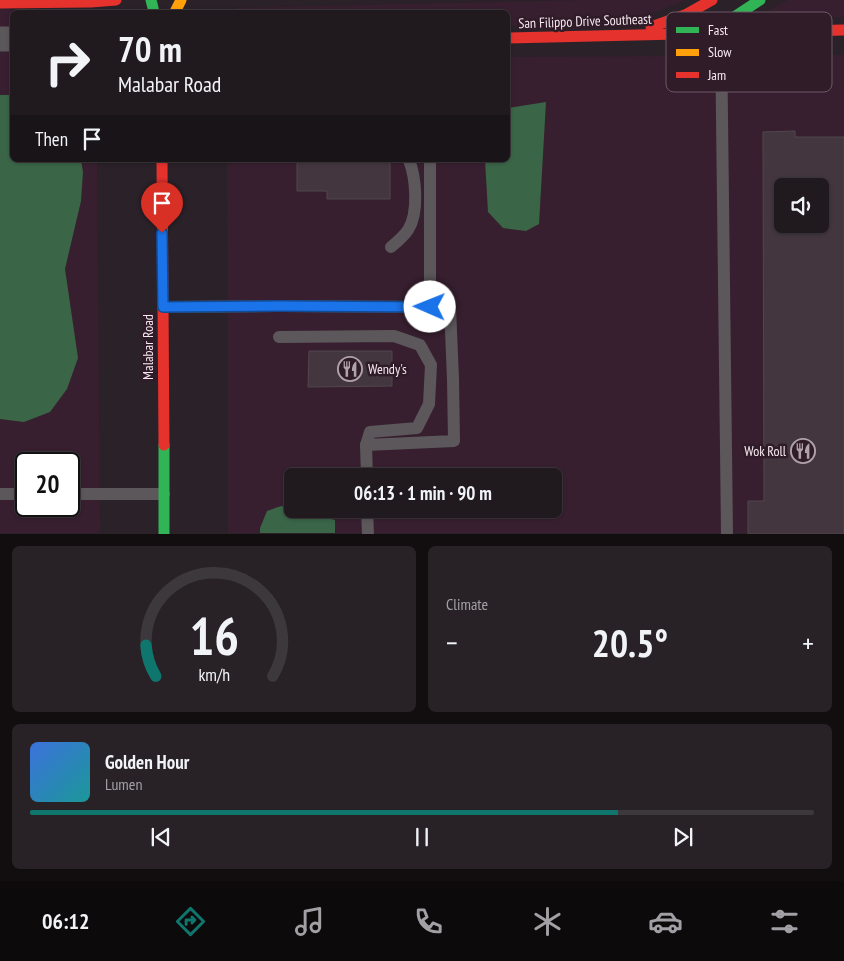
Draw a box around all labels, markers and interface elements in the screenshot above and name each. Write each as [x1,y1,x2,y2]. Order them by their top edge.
street label: San Filippo Drive Southeast [518,10,652,32]
legend [666,12,832,92]
text: Fast [708,21,728,39]
text: 70 m [118,26,182,72]
icon: right [35,30,100,95]
text: Slow [708,43,732,61]
text: Jam [707,66,726,84]
text: Malabar Road [118,70,221,98]
icon: arrive [78,125,106,153]
text: Then [35,127,68,151]
map controls [774,178,829,233]
button: sound [774,178,829,233]
pin [141,182,183,233]
icon: arrive [148,189,176,217]
position arrow [403,280,455,332]
street label: Malabar Road [139,314,157,380]
restaurant icon: Wendy's [337,356,363,382]
place label: Wendy's [368,360,407,378]
restaurant icon: Wok Roll [790,438,816,464]
place label: Wok Roll [744,442,787,460]
speed limit sign: 20 [15,452,80,517]
text: 06:13 · 1 min · 90 m [354,481,492,505]
text: Climate [446,594,488,614]
text: 16 [189,602,239,669]
text: 20.5° [592,618,668,667]
text: − [446,624,458,661]
text: + [802,624,814,661]
text: km/h [198,663,230,686]
text: Golden Hour [105,750,189,774]
text: Lumen [105,774,142,794]
icon: previous [147,823,175,851]
icon: pause [408,823,436,851]
icon: next [669,823,697,851]
icon: directions [173,904,208,939]
icon: music [292,904,327,939]
icon: phone [411,904,446,939]
icon: climate [530,904,565,939]
icon: car [648,904,683,939]
icon: filters [767,904,802,939]
text: 06:12 [42,907,89,935]

